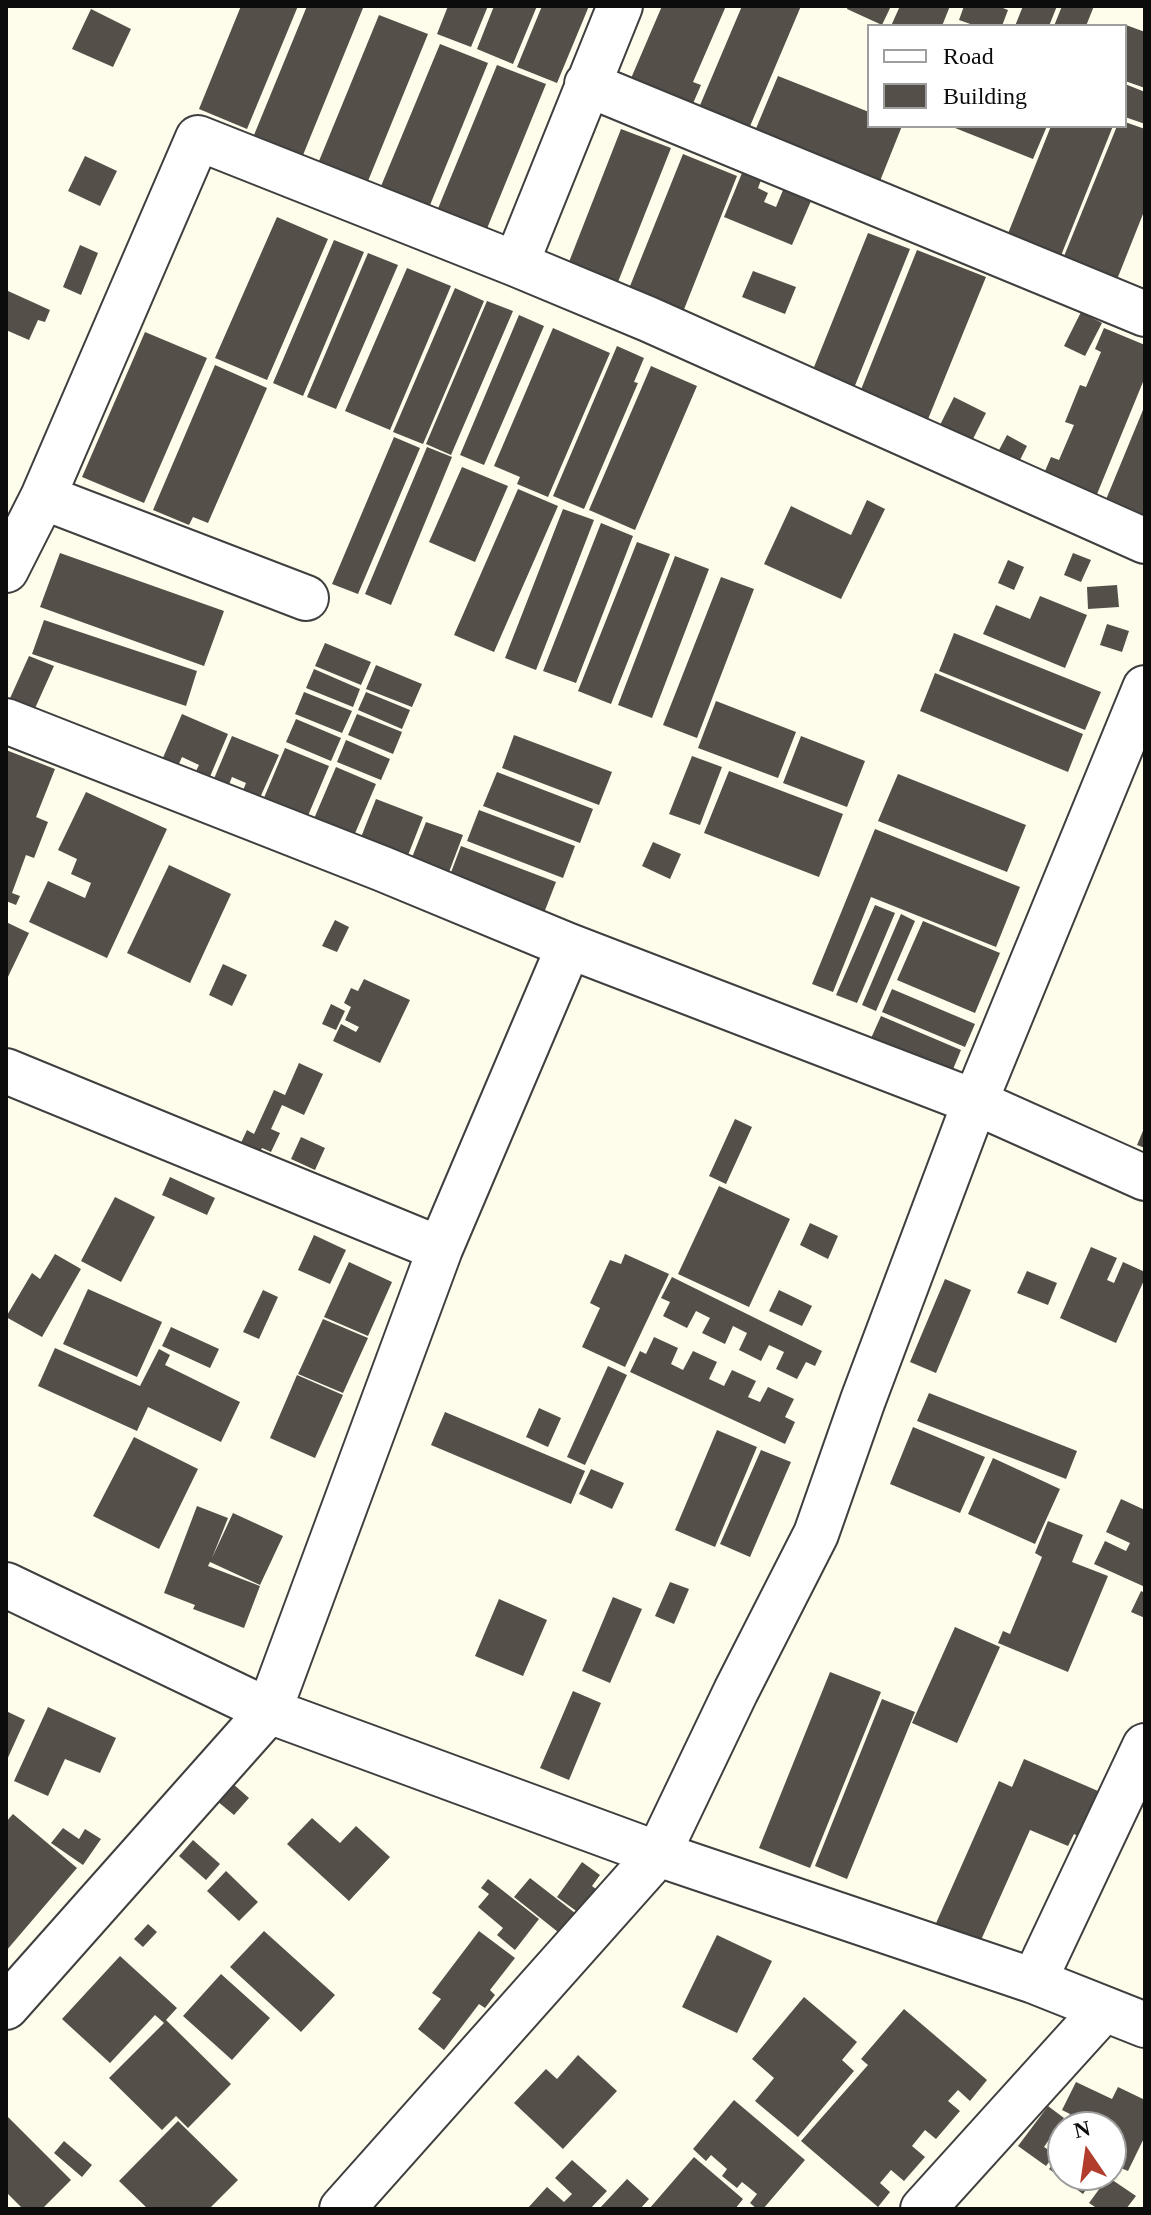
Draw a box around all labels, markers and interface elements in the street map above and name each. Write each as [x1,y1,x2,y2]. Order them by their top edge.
legend [867,24,1127,128]
text: Road [943,43,994,69]
text: Building [943,83,1027,109]
north arrow [1047,2111,1127,2191]
text: N [1071,2115,1092,2143]

